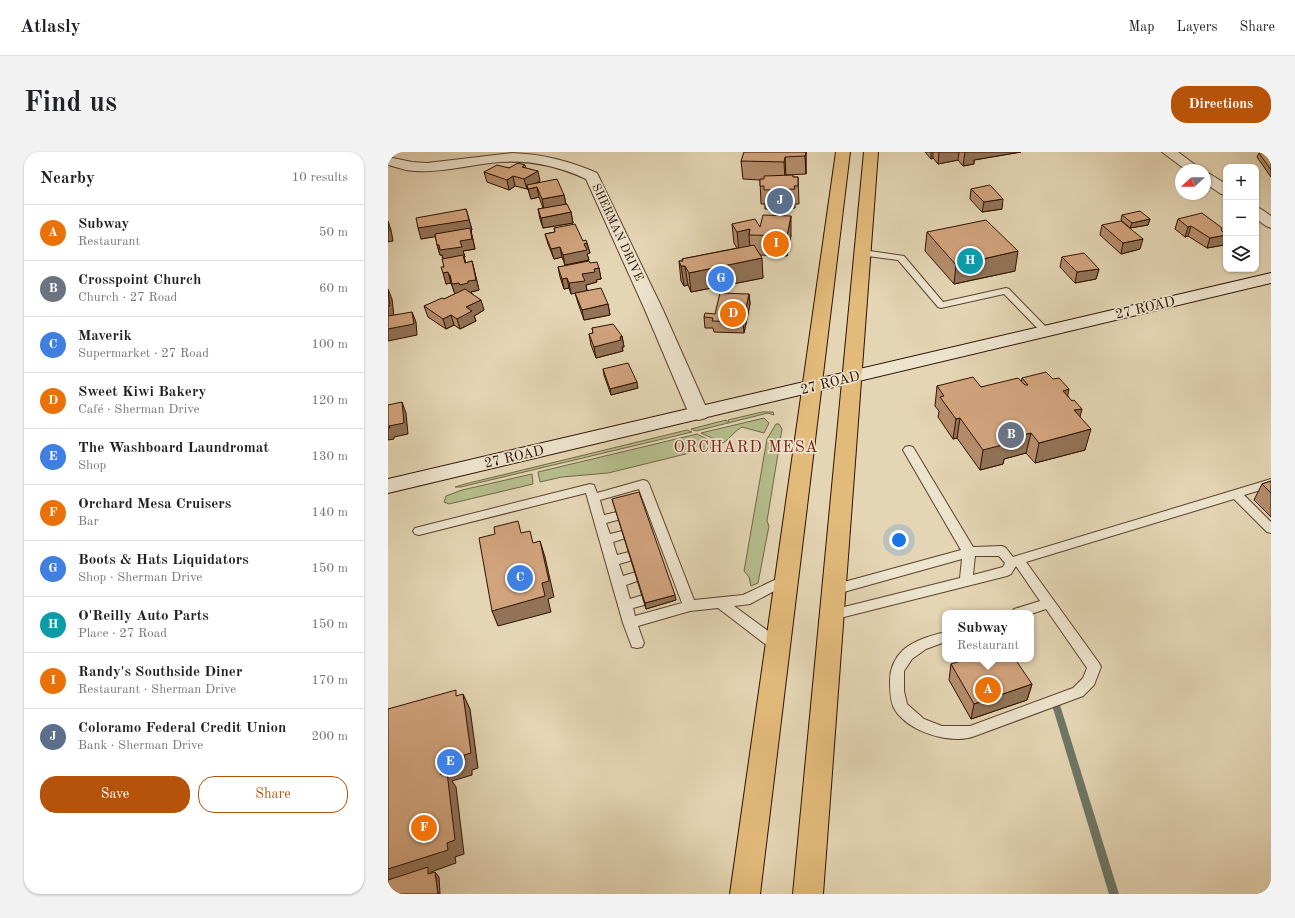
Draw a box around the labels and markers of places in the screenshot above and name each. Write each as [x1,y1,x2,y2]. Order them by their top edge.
pin: J [767,186,793,216]
pin: I [763,229,789,259]
pin: H [957,246,983,276]
pin: G [708,264,734,294]
pin: D [720,299,746,329]
pin: B [998,420,1024,450]
pin: C [507,563,533,593]
pin: A [975,675,1001,705]
pin: E [437,747,463,777]
pin: F [411,813,437,843]

